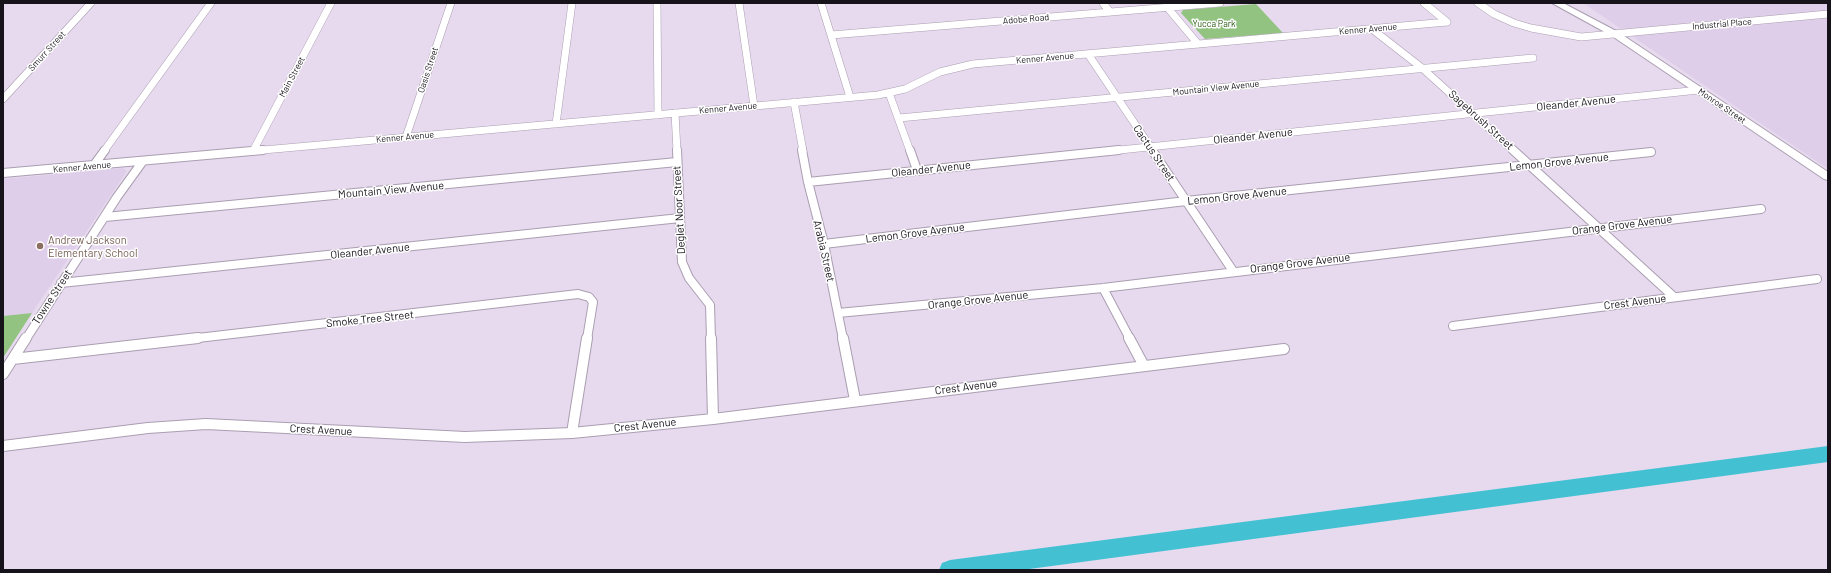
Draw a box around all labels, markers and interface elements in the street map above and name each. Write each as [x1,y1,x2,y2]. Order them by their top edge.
street label: Adobe Road [1002,12,1050,26]
street label: Industrial Place [1692,16,1752,32]
park label: Yucca Park [1192,19,1236,29]
street label: Kenner Avenue [1339,21,1397,37]
street label: Smurr Street [26,29,68,73]
street label: Oasis Street [416,46,440,94]
street label: Kenner Avenue [1016,50,1074,66]
street label: Main Street [277,55,307,99]
street label: Mountain View Avenue [1172,78,1260,98]
street label: Monroe Street [1696,86,1748,126]
street label: Sagebrush Street [1446,87,1516,153]
street label: Oleander Avenue [1536,92,1616,114]
street label: Kenner Avenue [699,100,757,116]
street label: Cactus Street [1130,122,1178,184]
street label: Oleander Avenue [1213,125,1293,147]
street label: Kenner Avenue [376,129,434,145]
street label: Lemon Grove Avenue [1509,150,1609,174]
street label: Oleander Avenue [891,158,971,180]
street label: Kenner Avenue [53,159,111,175]
street label: Deglet Noor Street [670,165,688,255]
street label: Mountain View Avenue [337,179,445,201]
street label: Lemon Grove Avenue [1187,184,1287,208]
street label: Orange Grove Avenue [1571,212,1673,238]
street label: Arabia Street [810,219,838,283]
street label: Lemon Grove Avenue [865,220,965,246]
place label: Andrew Jackson Elementary School [48,233,138,259]
street label: Oleander Avenue [330,240,410,262]
marker: Andrew Jackson Elementary School [35,241,45,251]
street label: Orange Grove Avenue [1249,250,1351,276]
street label: Towne Street [29,267,75,327]
street label: Orange Grove Avenue [927,288,1029,312]
street label: Crest Avenue [1603,292,1667,312]
street label: Smoke Tree Street [325,308,415,330]
street label: Crest Avenue [934,377,998,397]
street label: Crest Avenue [613,415,677,435]
street label: Crest Avenue [289,422,353,438]

